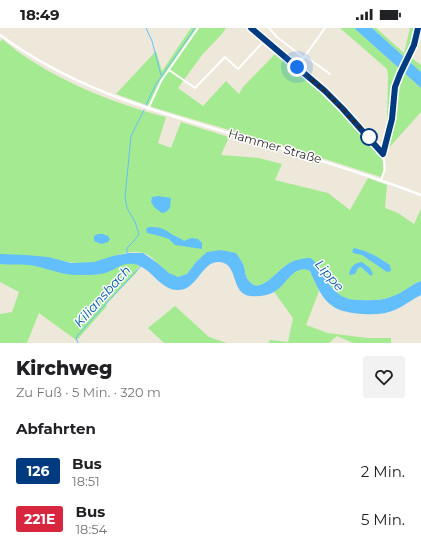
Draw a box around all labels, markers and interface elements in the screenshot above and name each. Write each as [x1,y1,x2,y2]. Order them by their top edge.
text: 18:49 [20,5,60,24]
your location [287,57,307,77]
street label: Hammer Straße [227,125,323,167]
unlabelled marker [360,128,378,146]
water label: Lippe [312,256,348,294]
water label: Kiliansbach [70,262,134,330]
button: heart [363,356,405,398]
text: Kirchweg [16,357,112,380]
text: Zu Fuß · 5 Min. · 320 m [16,384,161,400]
text: Abfahrten [16,419,96,438]
text: Bus [72,454,102,473]
text: 126 [27,462,49,480]
text: 2 Min. [361,462,405,481]
text: 18:51 [72,473,100,489]
text: Bus [75,502,105,521]
text: 221E [24,510,55,528]
text: 5 Min. [361,510,405,529]
text: 18:54 [75,521,107,537]

